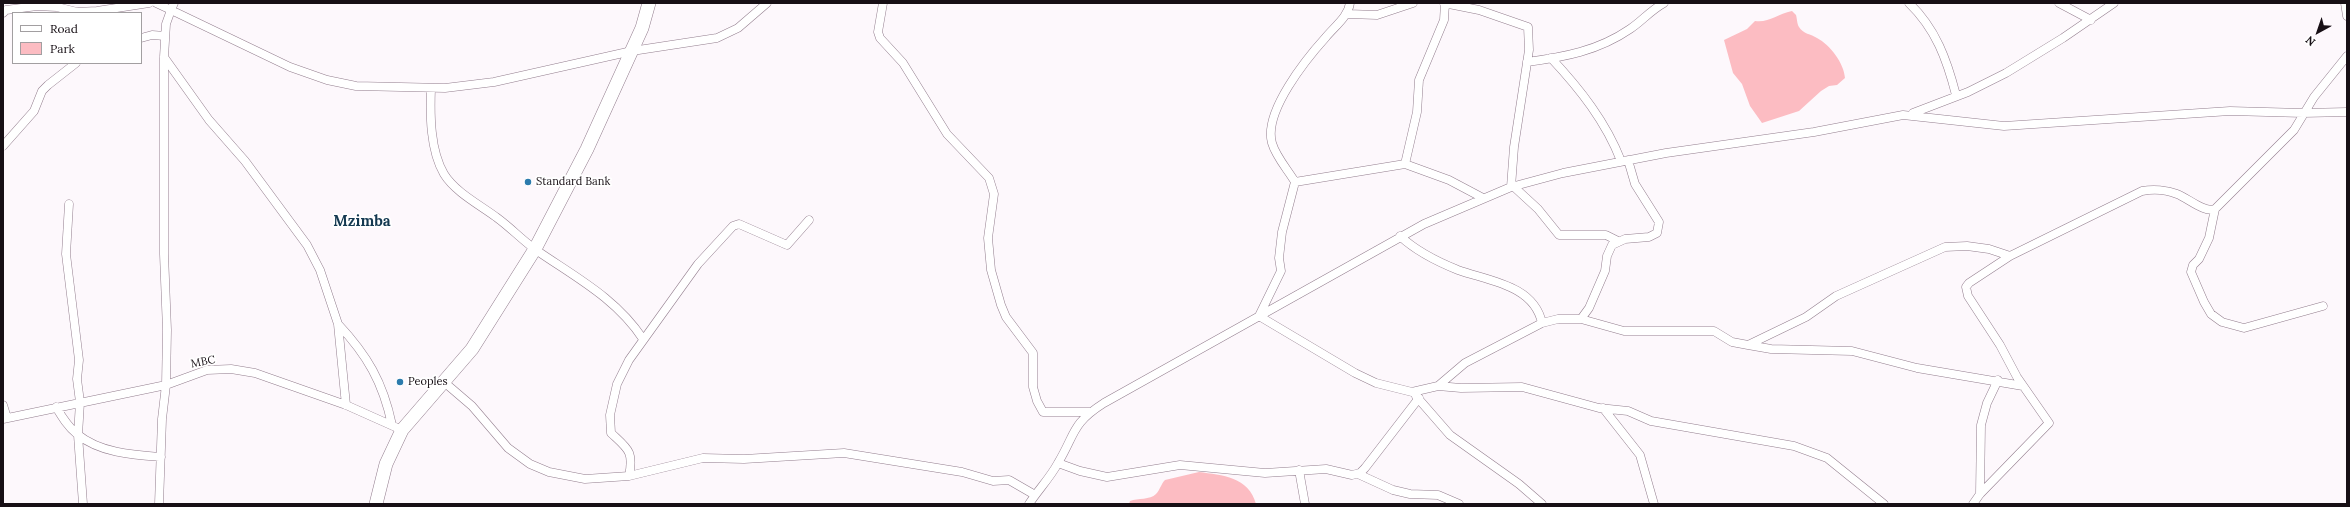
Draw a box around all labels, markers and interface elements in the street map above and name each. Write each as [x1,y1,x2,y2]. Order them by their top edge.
legend [12,12,142,64]
north arrow [2298,12,2338,52]
text: Road [50,21,78,36]
text: N [2303,33,2318,49]
text: Park [50,41,75,56]
place label: Standard Bank [536,175,610,189]
marker: Standard Bank [523,177,533,187]
district label: Mzimba [333,213,391,231]
street label: MBC [190,353,216,371]
place label: Peoples [408,375,448,389]
marker: Peoples [395,377,405,387]

